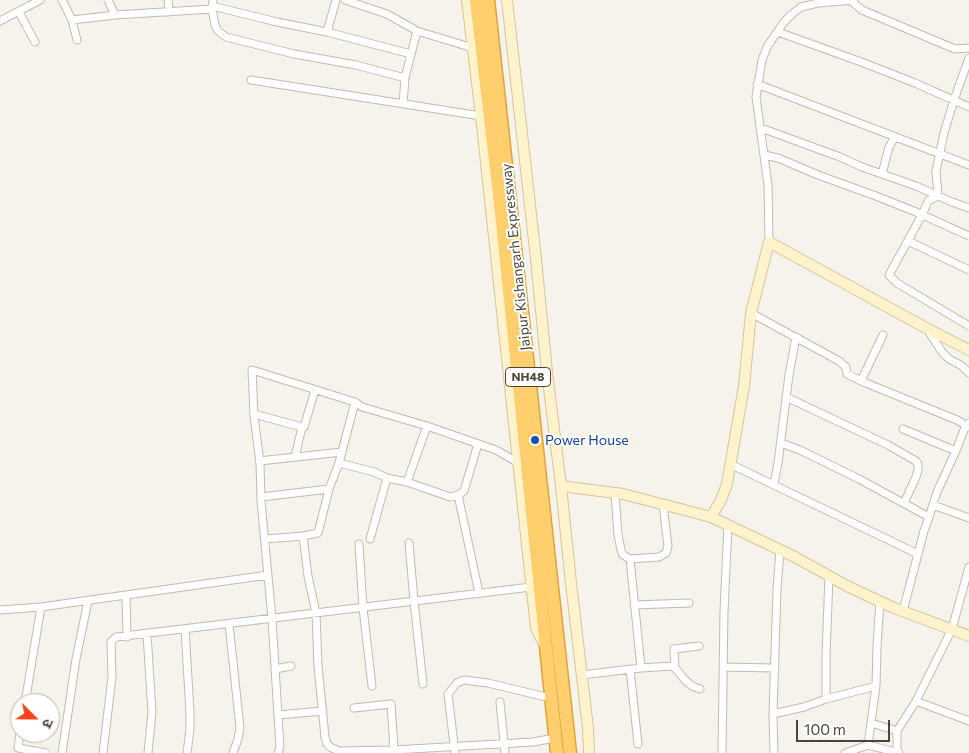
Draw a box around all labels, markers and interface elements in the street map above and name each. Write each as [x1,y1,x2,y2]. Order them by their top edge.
street label: Jaipur Kishangarh Expressway [498,163,534,351]
road number: NH48 [506,368,550,387]
place label: Power House [545,432,629,448]
marker: Power House [529,434,541,446]
north arrow [10,693,60,743]
scale bar [799,710,893,742]
text: उ [39,717,58,731]
text: 100 m [804,720,846,738]

